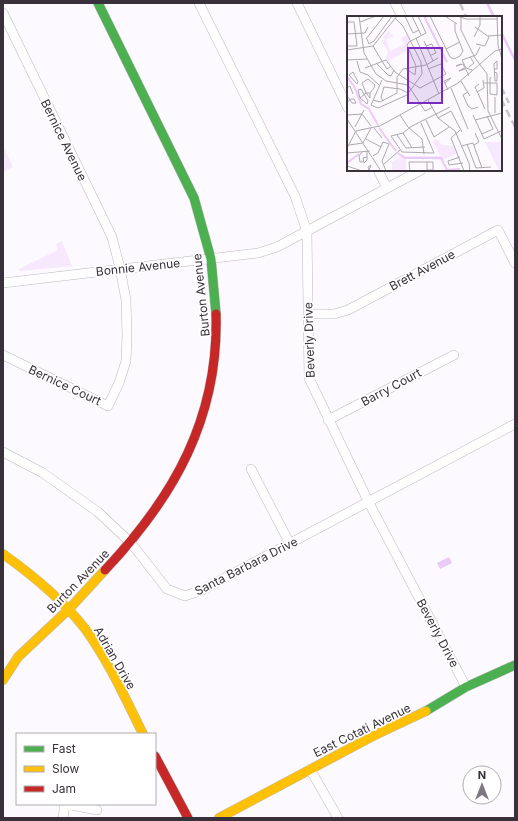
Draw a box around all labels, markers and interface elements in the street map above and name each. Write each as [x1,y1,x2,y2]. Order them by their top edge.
inset map [347,16,502,171]
street label: Bernice Avenue [38,97,90,183]
street label: Brett Avenue [387,246,457,294]
street label: Burton Avenue [189,253,213,337]
street label: Bonnie Avenue [95,255,181,279]
street label: Beverly Drive [300,302,318,378]
street label: Bernice Court [26,362,104,408]
street label: Barry Court [358,365,424,409]
street label: Santa Barbara Drive [192,534,300,598]
street label: Burton Avenue [44,546,112,616]
street label: Beverly Drive [414,596,462,670]
street label: Adrian Drive [91,624,139,692]
street label: East Cotati Avenue [311,700,413,760]
legend [16,733,156,805]
text: Fast [52,741,76,756]
text: Slow [52,761,80,776]
north arrow [462,765,502,805]
text: N [478,768,486,782]
text: Jam [52,781,76,796]

